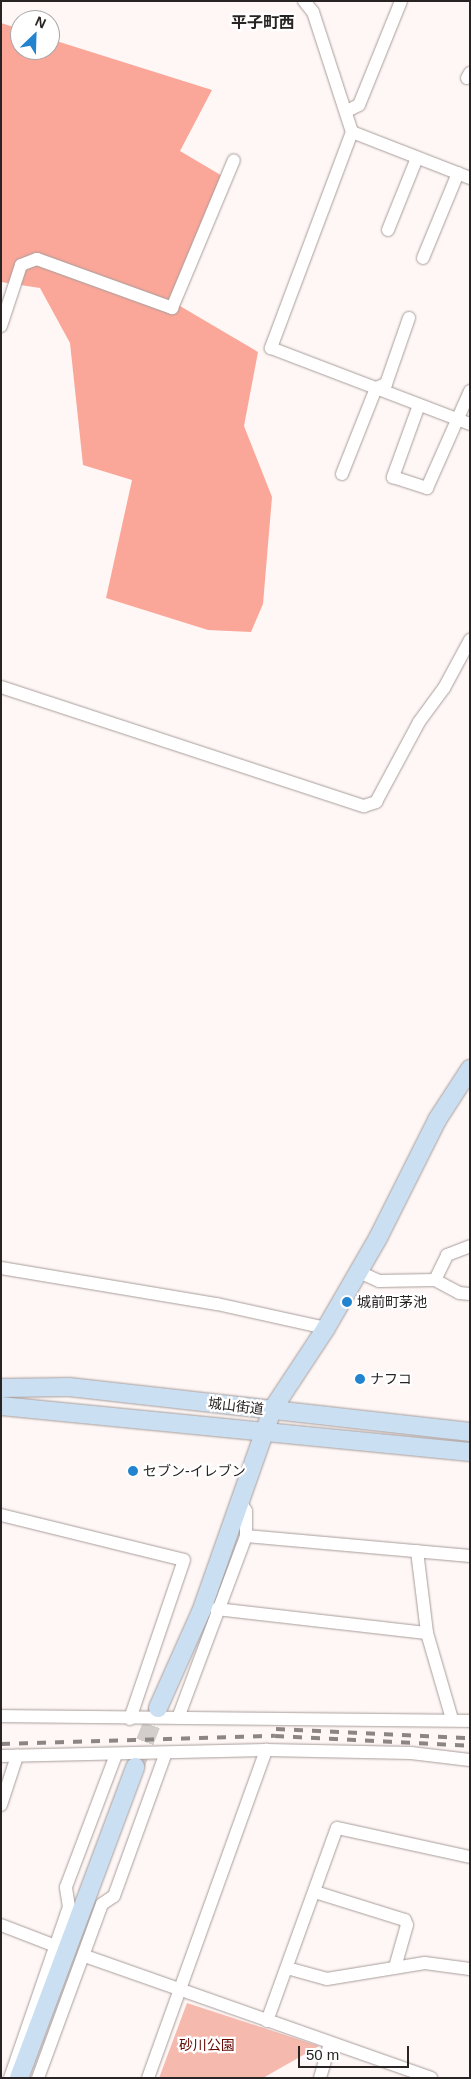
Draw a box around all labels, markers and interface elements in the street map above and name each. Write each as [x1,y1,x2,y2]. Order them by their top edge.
north arrow [10,10,60,60]
text: N [33,13,49,32]
district label: 平子町西 [231,13,295,33]
place label: 城前町茅池 [357,1294,427,1310]
marker: 城前町茅池 [341,1296,353,1308]
place label: ナフコ [370,1371,412,1387]
marker: ナフコ [354,1373,366,1385]
street label: 城山街道 [207,1394,265,1418]
place label: セブン-イレブン [143,1463,246,1479]
marker: セブン-イレブン [127,1465,139,1477]
scale bar [301,2036,412,2068]
park label: 砂川公園 [179,2037,235,2053]
text: 50 m [306,2046,339,2063]

